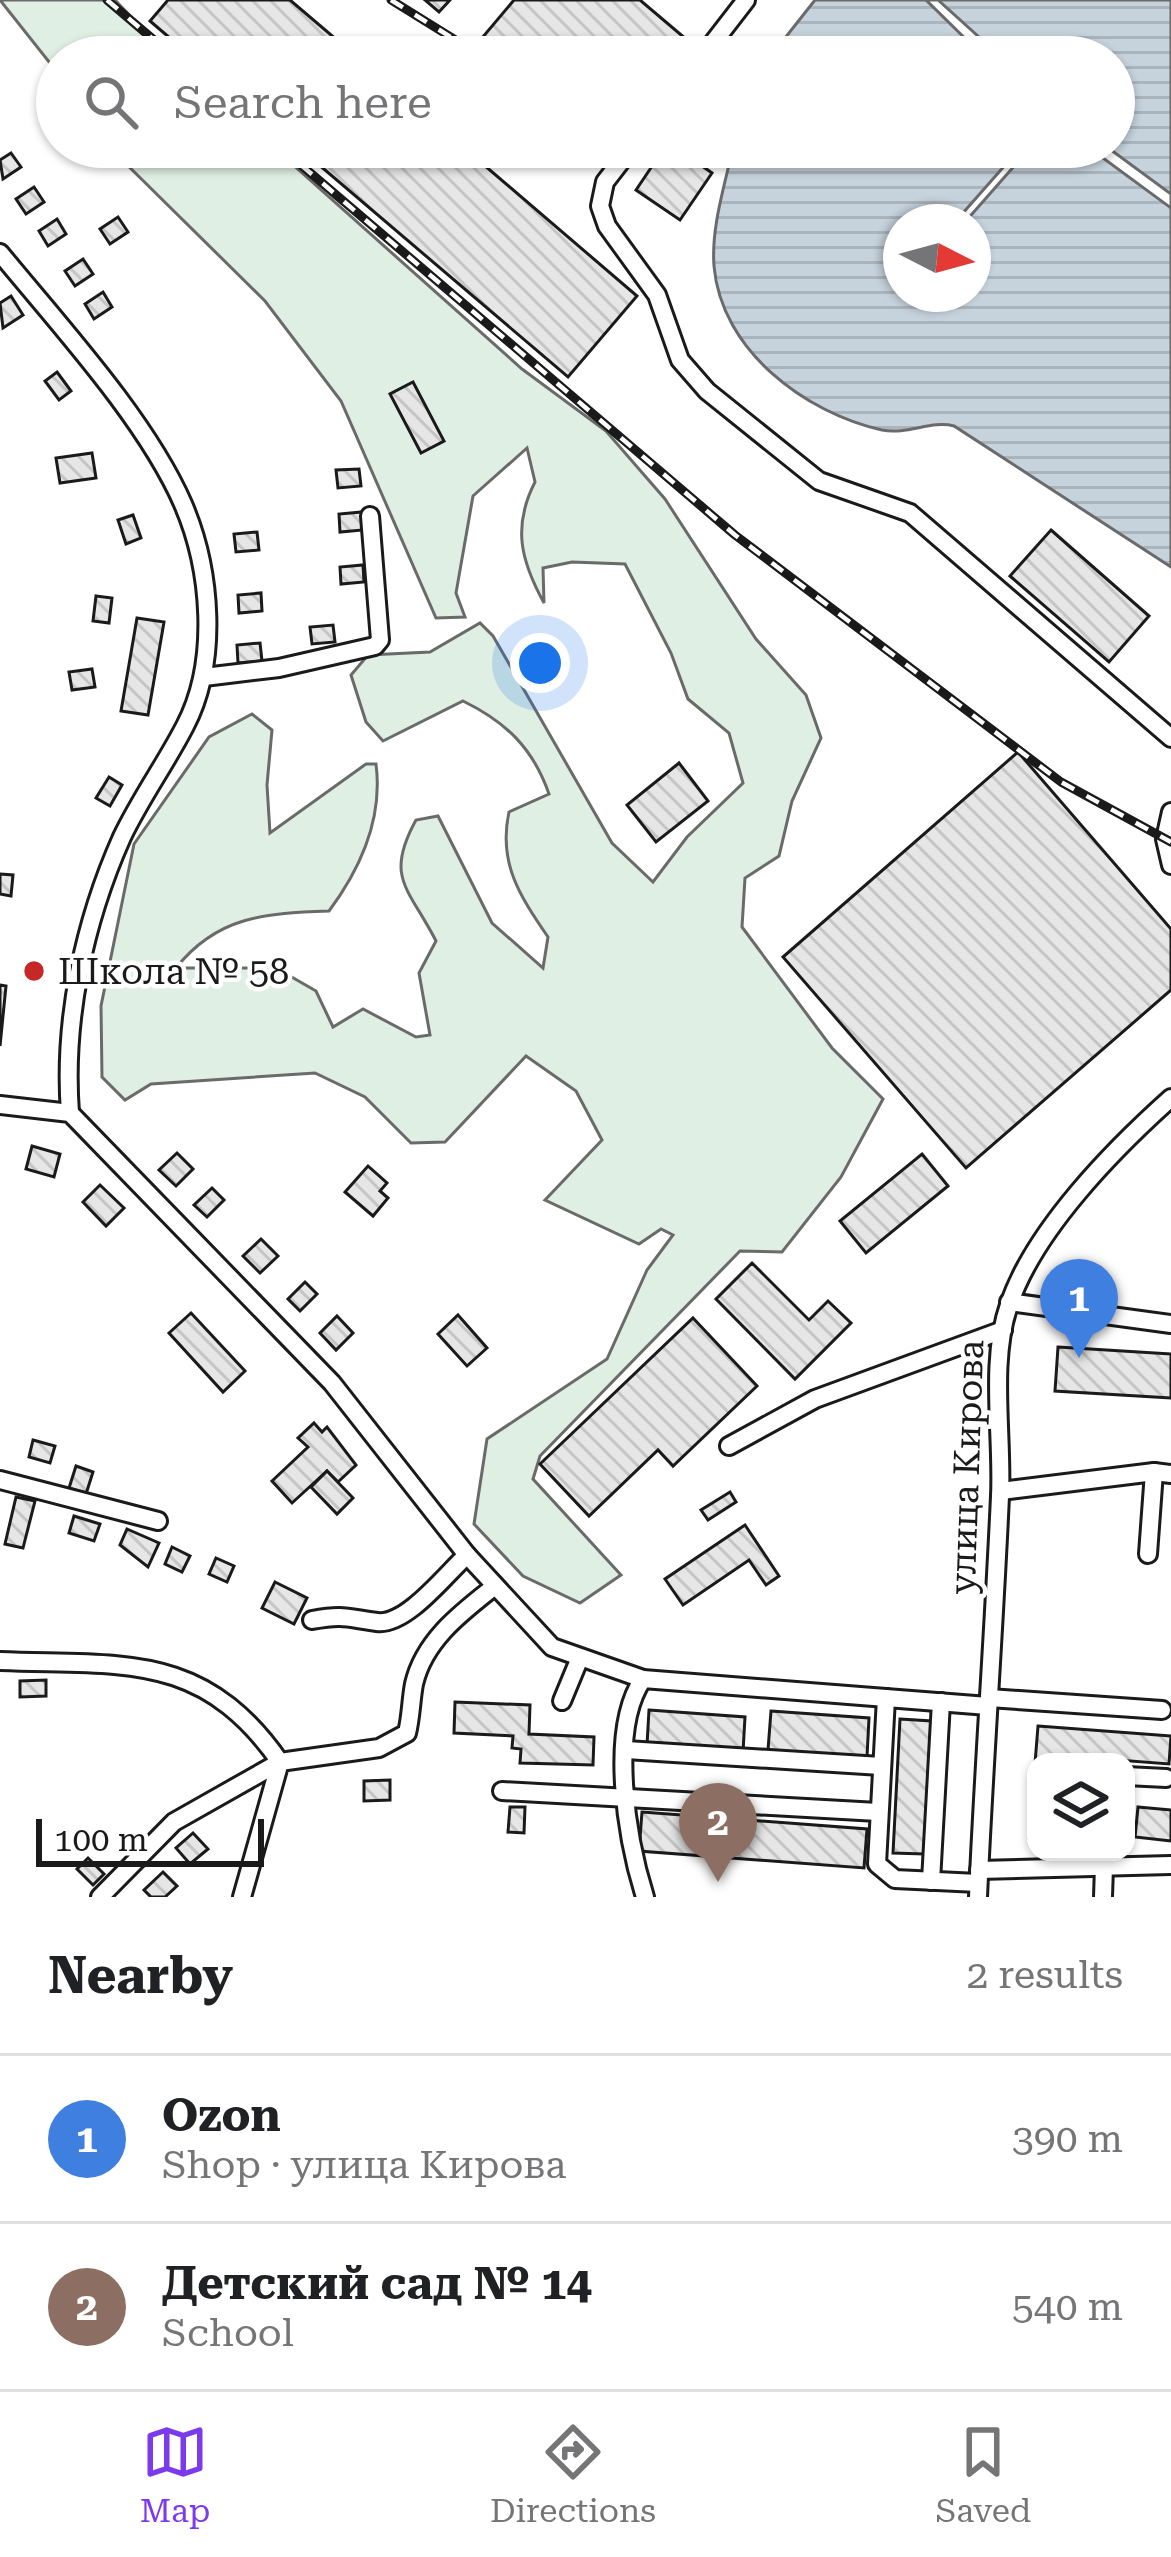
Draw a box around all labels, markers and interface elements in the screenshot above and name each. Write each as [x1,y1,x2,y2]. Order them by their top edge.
search box [36,36,1135,168]
icon: search [78,69,144,135]
text: Search here [174,76,432,129]
north arrow [883,204,991,312]
your location [510,633,570,693]
place label: Школа № 58 [58,951,289,993]
marker: Школа № 58 [21,958,47,984]
pin: 1 [1040,1259,1118,1358]
street label: улица Кирова [942,1339,992,1595]
map controls [1027,1753,1135,1861]
button: layers [1027,1753,1135,1861]
pin: 2 [679,1783,757,1882]
scale bar [36,1813,264,1866]
text: 100 m [54,1820,148,1859]
text: Nearby [48,1946,233,2005]
text: 2 results [966,1952,1123,1998]
text: Ozon [162,2089,281,2142]
text: 1 [76,2116,98,2162]
text: 390 m [1012,2116,1123,2162]
text: Shop · улица Кирова [162,2142,567,2188]
text: Детский сад № 14 [162,2257,592,2310]
text: 2 [76,2284,98,2330]
text: 540 m [1012,2284,1123,2330]
text: School [162,2310,294,2356]
tab: Map [140,2419,210,2530]
tab: Directions [490,2419,656,2530]
tab: Saved [936,2419,1031,2530]

